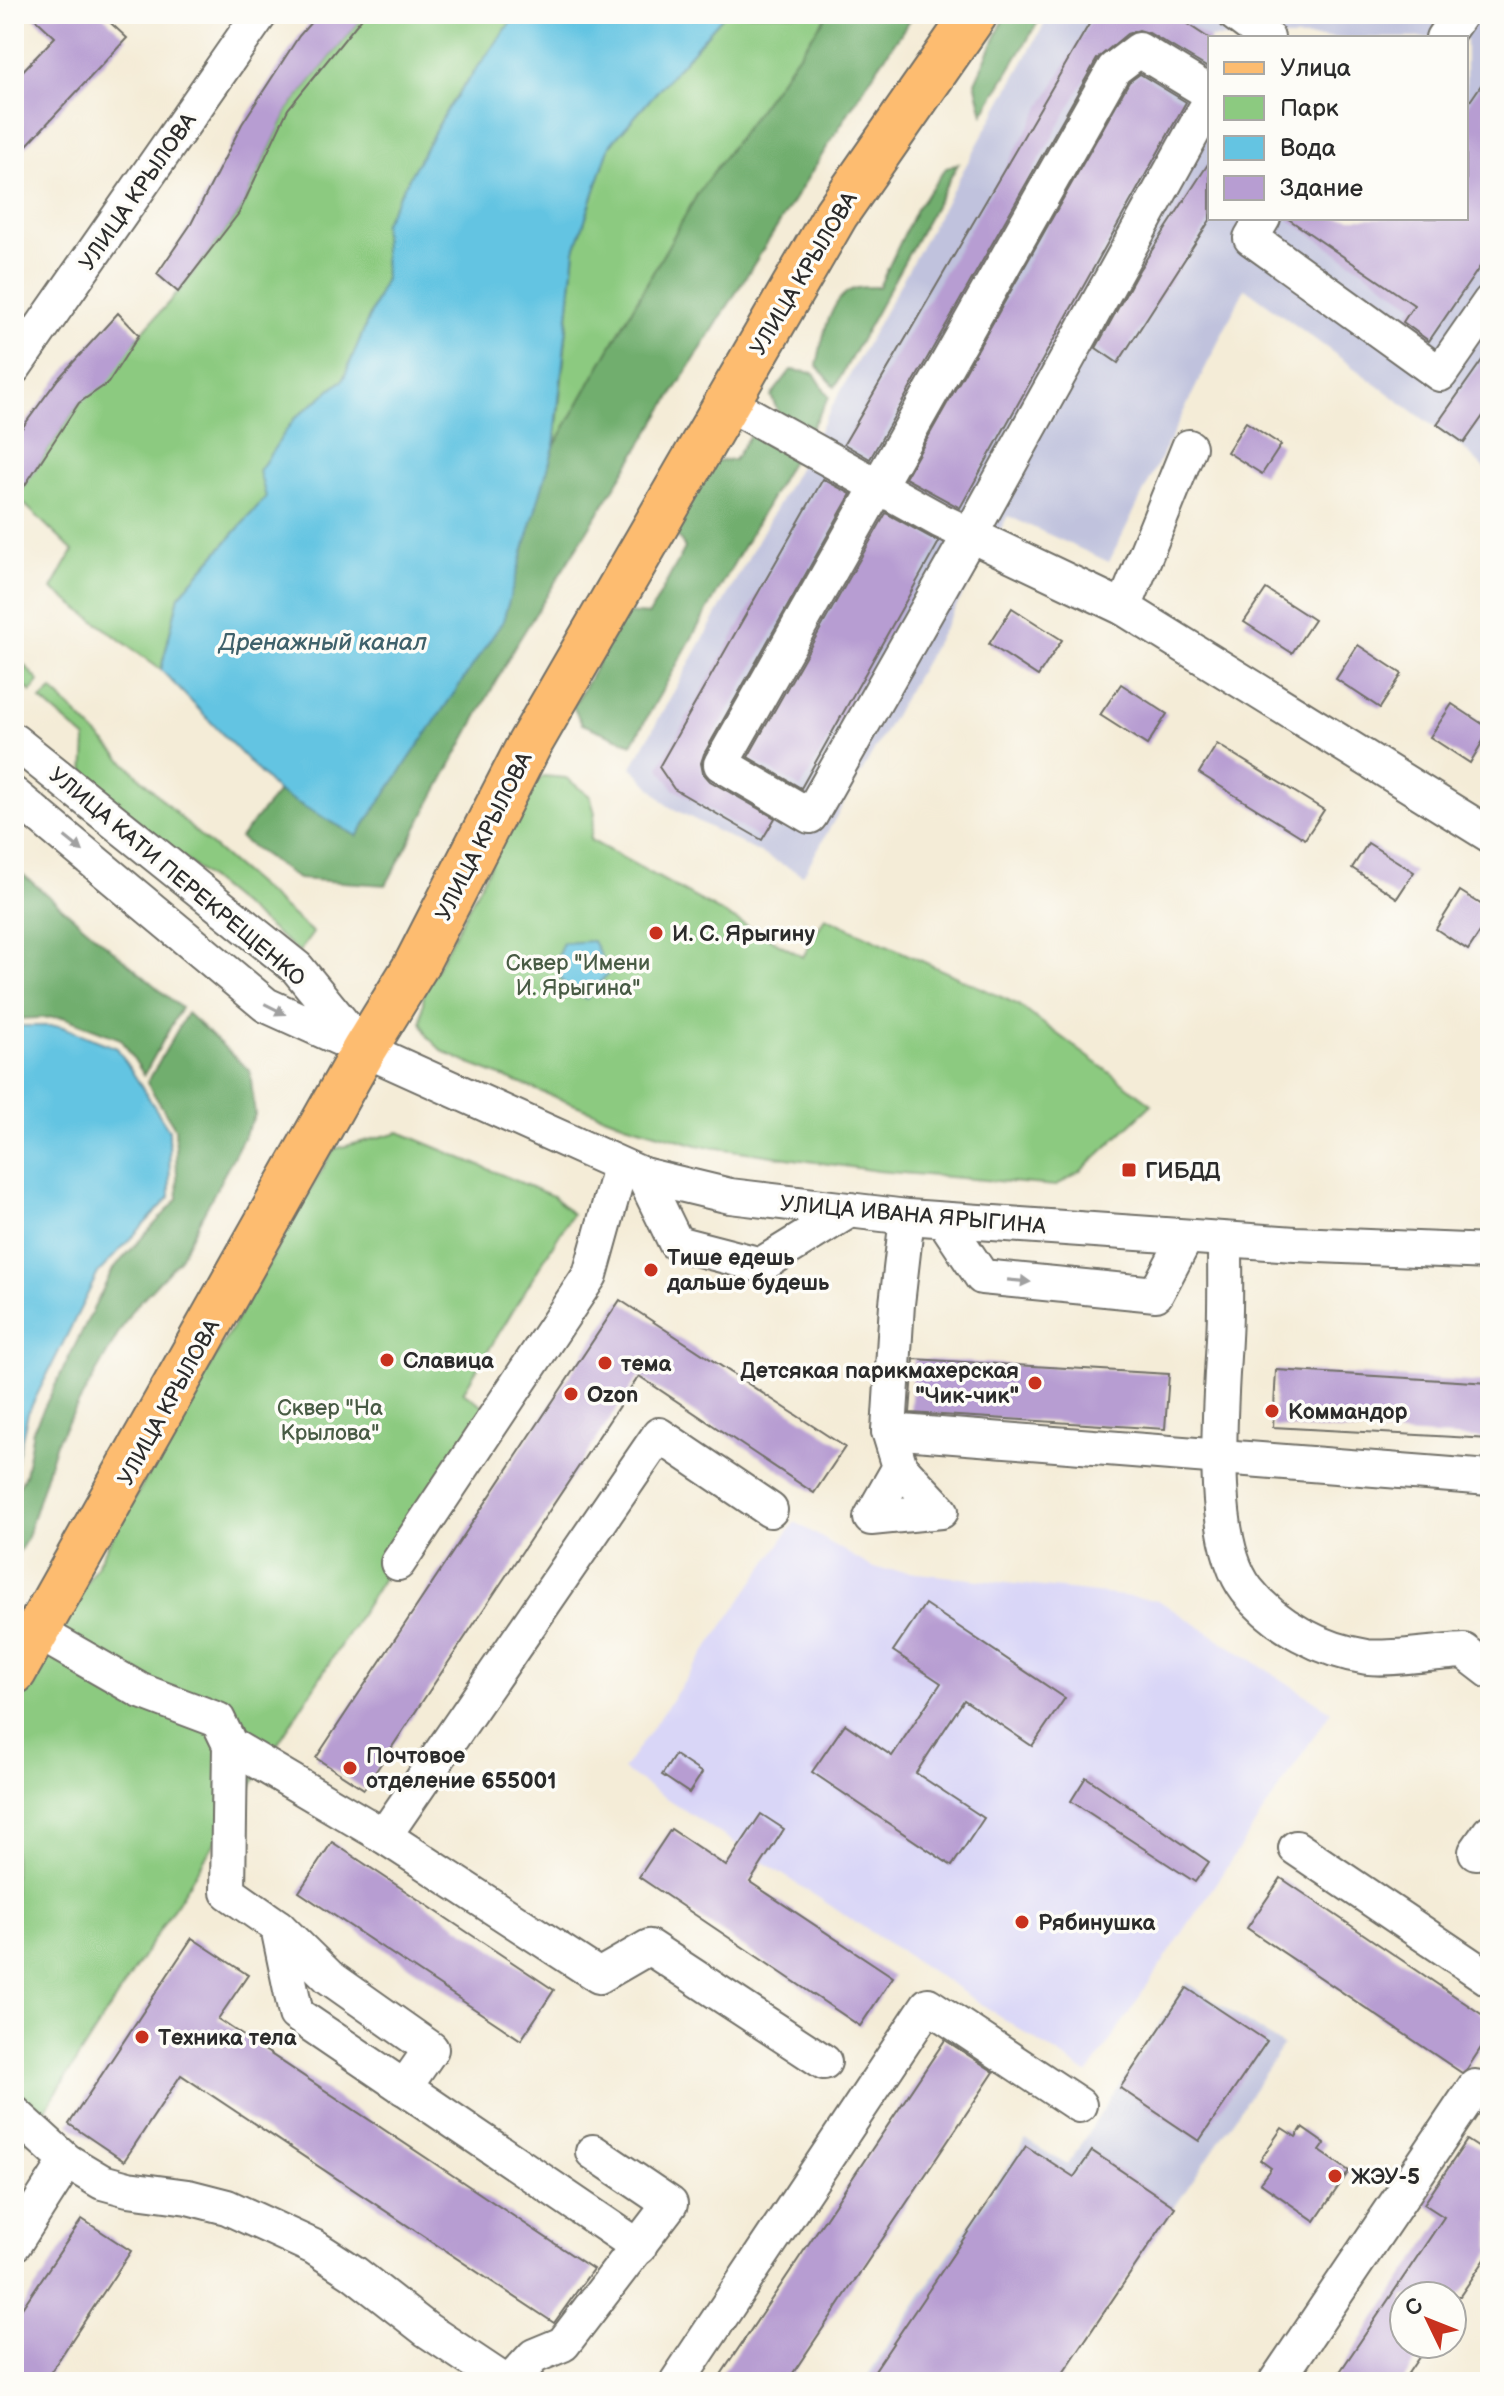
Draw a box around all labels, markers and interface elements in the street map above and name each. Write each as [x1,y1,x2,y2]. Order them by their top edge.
legend [1208,36,1468,220]
text: Улица [1280,54,1351,83]
text: Парк [1280,94,1339,123]
street label: УЛИЦА КРЫЛОВА [74,108,203,276]
text: Вода [1280,134,1336,163]
text: Здание [1280,174,1363,203]
street label: УЛИЦА КРЫЛОВА [745,187,864,360]
water label: Дренажный канал [217,628,427,657]
street label: УЛИЦА КРЫЛОВА [430,747,539,926]
street label: УЛИЦА КАТИ ПЕРЕКРЕЩЕНКО [43,762,311,993]
one-way arrow [64,835,84,852]
place label: И. С. Ярыгину [672,921,815,948]
marker: И. С. Ярыгину [647,924,665,942]
park label: Сквер "Имени И. Ярыгина" [506,950,650,1002]
one-way arrow [263,1002,286,1016]
place label: ГИБДД [1145,1158,1221,1185]
marker: ГИБДД [1120,1161,1138,1179]
street label: УЛИЦА ИВАНА ЯРЫГИНА [779,1190,1048,1241]
place label: Тише едешь дальше будешь [666,1245,830,1297]
marker: Тише едешь дальше будешь [642,1261,660,1279]
one-way arrow [1007,1274,1032,1287]
street label: УЛИЦА КРЫЛОВА [112,1314,226,1490]
place label: Славица [403,1348,494,1375]
marker: Славица [378,1351,396,1369]
place label: тема [621,1351,671,1378]
marker: тема [596,1354,614,1372]
place label: Детсякая парикмахерская "Чик-чик" [740,1358,1019,1410]
marker: Детсякая парикмахерская "Чик-чик" [1026,1374,1044,1392]
place label: Ozon [587,1382,638,1409]
marker: Ozon [562,1385,580,1403]
park label: Сквер "На Крылова" [277,1395,383,1447]
place label: Коммандор [1288,1399,1408,1426]
marker: Коммандор [1263,1402,1281,1420]
place label: Почтовое отделение 655001 [366,1743,557,1795]
marker: Почтовое отделение 655001 [341,1759,359,1777]
place label: Рябинушка [1038,1910,1156,1937]
marker: Рябинушка [1013,1913,1031,1931]
place label: Техника тела [158,2025,297,2052]
marker: Техника тела [133,2028,151,2046]
place label: ЖЭУ-5 [1351,2164,1420,2191]
marker: ЖЭУ-5 [1326,2167,1344,2185]
north arrow [1388,2280,1468,2360]
text: С [1399,2293,1430,2322]

